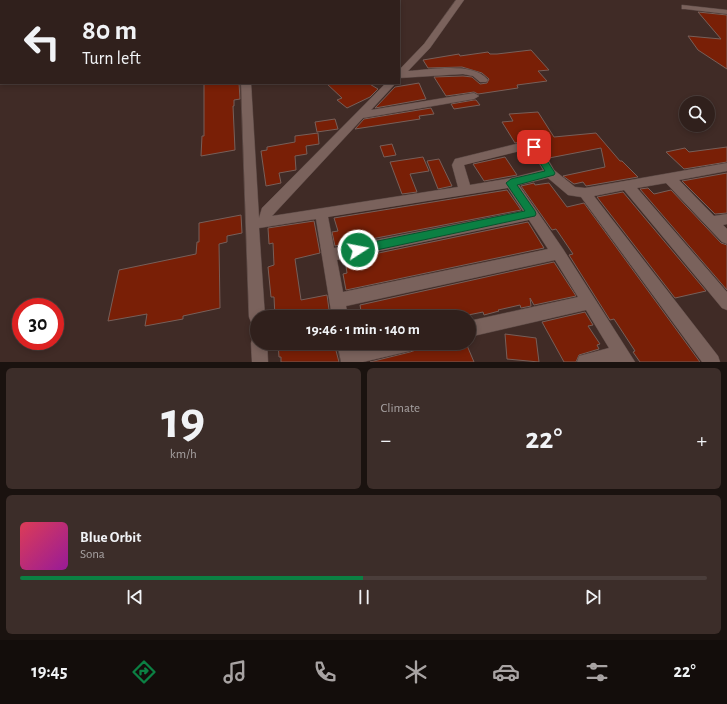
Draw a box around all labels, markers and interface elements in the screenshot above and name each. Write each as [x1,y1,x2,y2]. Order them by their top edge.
icon: left [16,16,68,68]
text: 80 m [82,17,137,45]
text: Turn left [82,50,141,68]
map controls [679,96,715,132]
button: search [679,96,715,132]
pin [517,130,551,164]
icon: arrive [523,136,545,158]
position arrow [337,229,379,271]
speed limit sign: 30 [12,298,64,350]
text: 19:46 · 1 min · 140 m [306,322,420,337]
text: 19 [161,395,205,447]
text: Climate [381,402,420,415]
text: 22° [525,424,562,454]
text: − [381,429,391,451]
text: + [696,429,707,451]
text: km/h [170,448,197,461]
text: Blue Orbit [80,530,141,545]
text: Sona [80,548,105,561]
icon: previous [124,586,146,608]
icon: pause [353,586,375,608]
icon: next [582,586,604,608]
icon: directions [130,658,158,686]
icon: music [221,658,249,686]
icon: phone [311,658,339,686]
icon: climate [402,658,430,686]
icon: car [492,658,520,686]
icon: filters [583,658,611,686]
text: 19:45 [31,663,67,681]
text: 22° [673,663,696,681]

